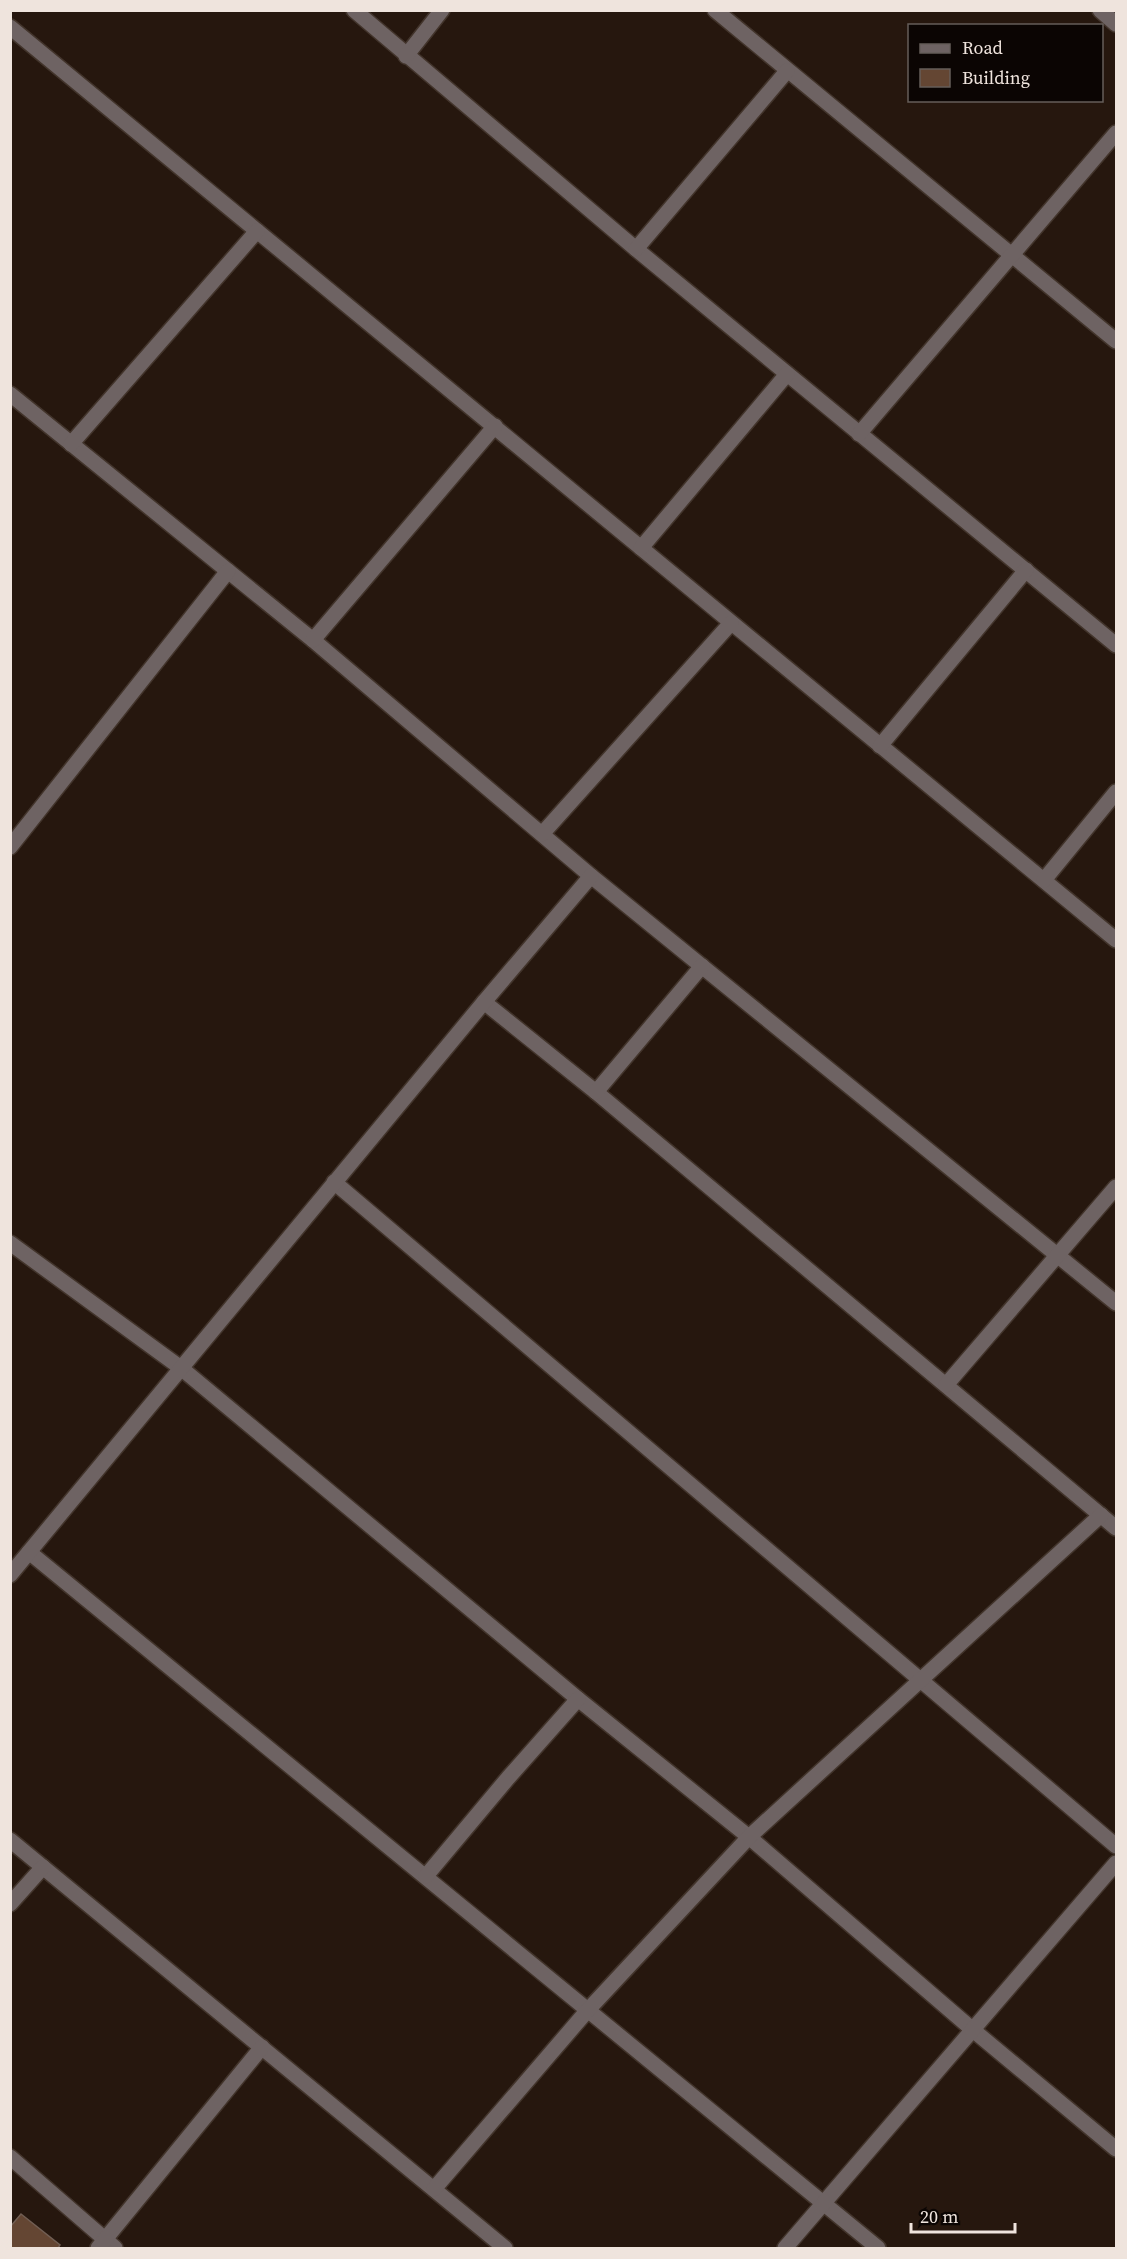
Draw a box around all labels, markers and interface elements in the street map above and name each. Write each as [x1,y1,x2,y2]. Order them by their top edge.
legend [908,24,1103,102]
text: Road [962,35,1003,60]
text: Building [962,65,1030,90]
scale bar [911,2196,1014,2234]
text: 20 m [920,2204,958,2229]

